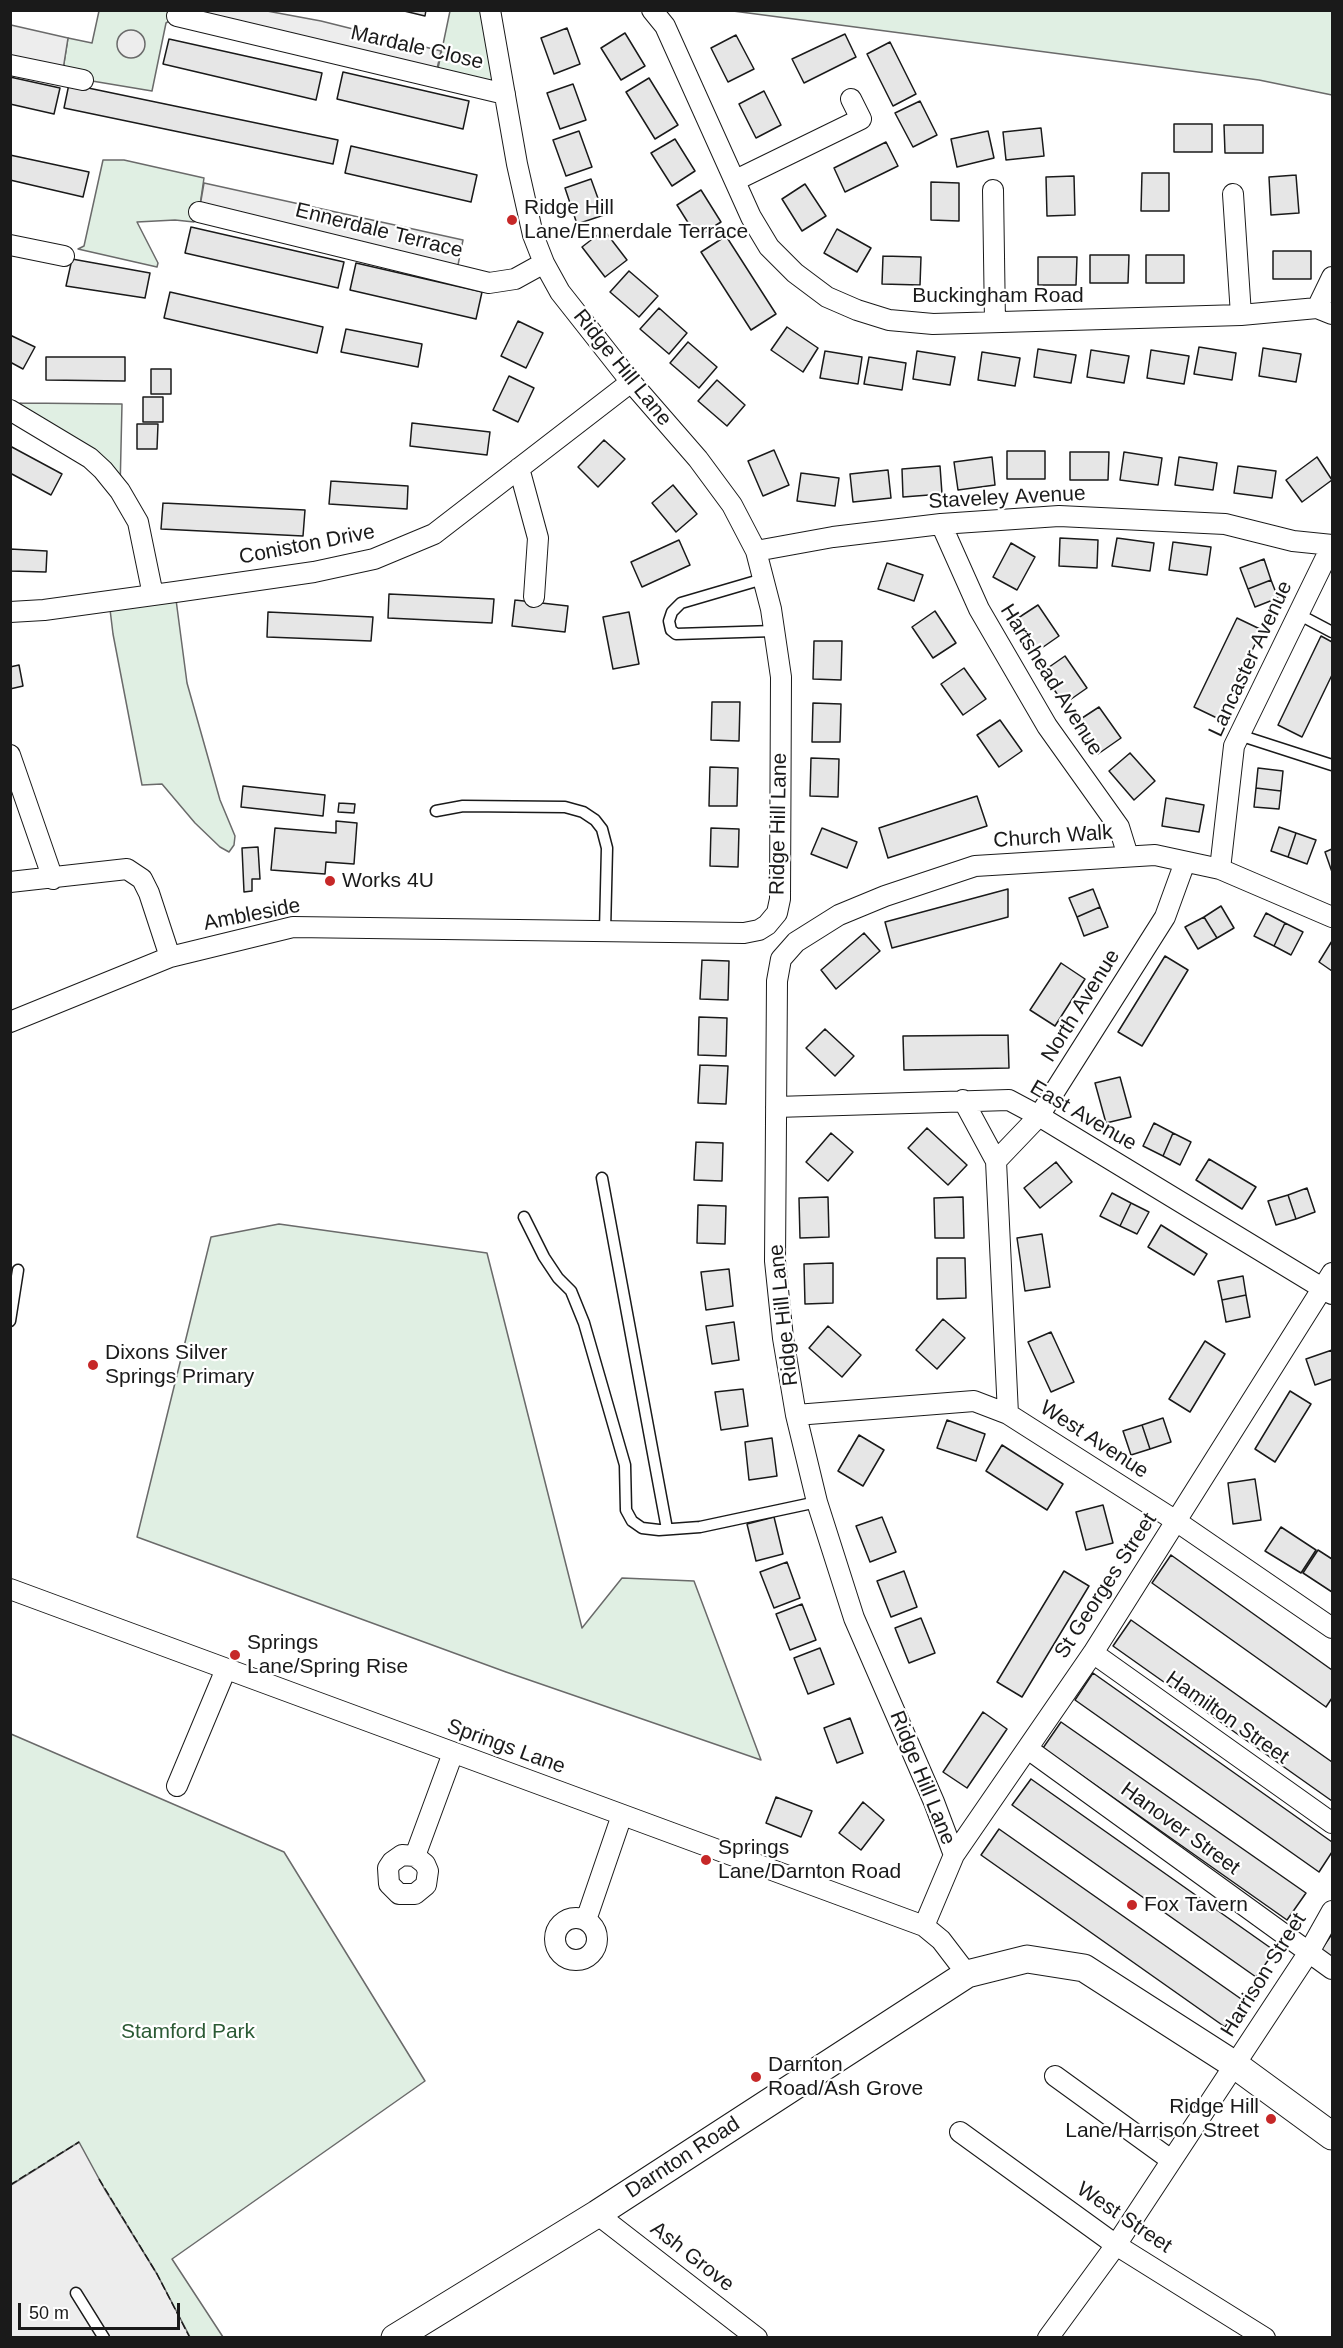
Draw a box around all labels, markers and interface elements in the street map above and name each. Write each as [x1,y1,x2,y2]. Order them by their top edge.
street label: Mardale Close [348,20,486,76]
place label: Ridge Hill Lane/Ennerdale Terrace [524,195,748,245]
street label: Ennerdale Terrace [293,198,465,264]
marker: Ridge Hill Lane/Ennerdale Terrace [505,213,519,227]
street label: Buckingham Road [912,283,1084,309]
street label: Ridge Hill Lane [567,305,677,431]
street label: Staveley Avenue [928,481,1086,515]
street label: Coniston Drive [237,519,377,571]
street label: Lancaster Avenue [1204,577,1298,741]
street label: Hartshead Avenue [994,600,1108,760]
street label: Ridge Hill Lane [765,753,793,895]
street label: Church Walk [993,820,1113,854]
place label: Works 4U [342,868,434,894]
marker: Works 4U [323,874,337,888]
street label: Ambleside [201,893,303,937]
street label: North Avenue [1036,945,1126,1067]
street label: East Avenue [1025,1075,1141,1157]
street label: Ridge Hill Lane [764,1243,804,1387]
place label: Dixons Silver Springs Primary [105,1340,254,1390]
marker: Dixons Silver Springs Primary [86,1358,100,1372]
street label: West Avenue [1035,1396,1153,1484]
street label: St Georges Street [1050,1509,1162,1663]
place label: Springs Lane/Spring Rise [247,1630,408,1680]
marker: Springs Lane/Spring Rise [228,1648,242,1662]
street label: Hamilton Street [1160,1666,1294,1770]
street label: Ridge Hill Lane [884,1707,960,1849]
street label: Springs Lane [444,1714,568,1780]
street label: Hanover Street [1115,1777,1245,1881]
place label: Springs Lane/Darnton Road [718,1835,901,1885]
marker: Springs Lane/Darnton Road [699,1853,713,1867]
place label: Fox Tavern [1144,1892,1248,1918]
marker: Fox Tavern [1125,1898,1139,1912]
street label: Harrison Street [1216,1908,1312,2042]
park label: Stamford Park [121,2019,255,2045]
place label: Darnton Road/Ash Grove [768,2052,923,2102]
marker: Darnton Road/Ash Grove [749,2070,763,2084]
place label: Ridge Hill Lane/Harrison Street [1065,2094,1259,2144]
street label: Darnton Road [621,2112,745,2204]
marker: Ridge Hill Lane/Harrison Street [1264,2112,1278,2126]
street label: West Street [1072,2177,1176,2259]
street label: Ash Grove [645,2217,739,2297]
scale bar [21,2291,183,2329]
text: 50 m [29,2303,69,2323]

